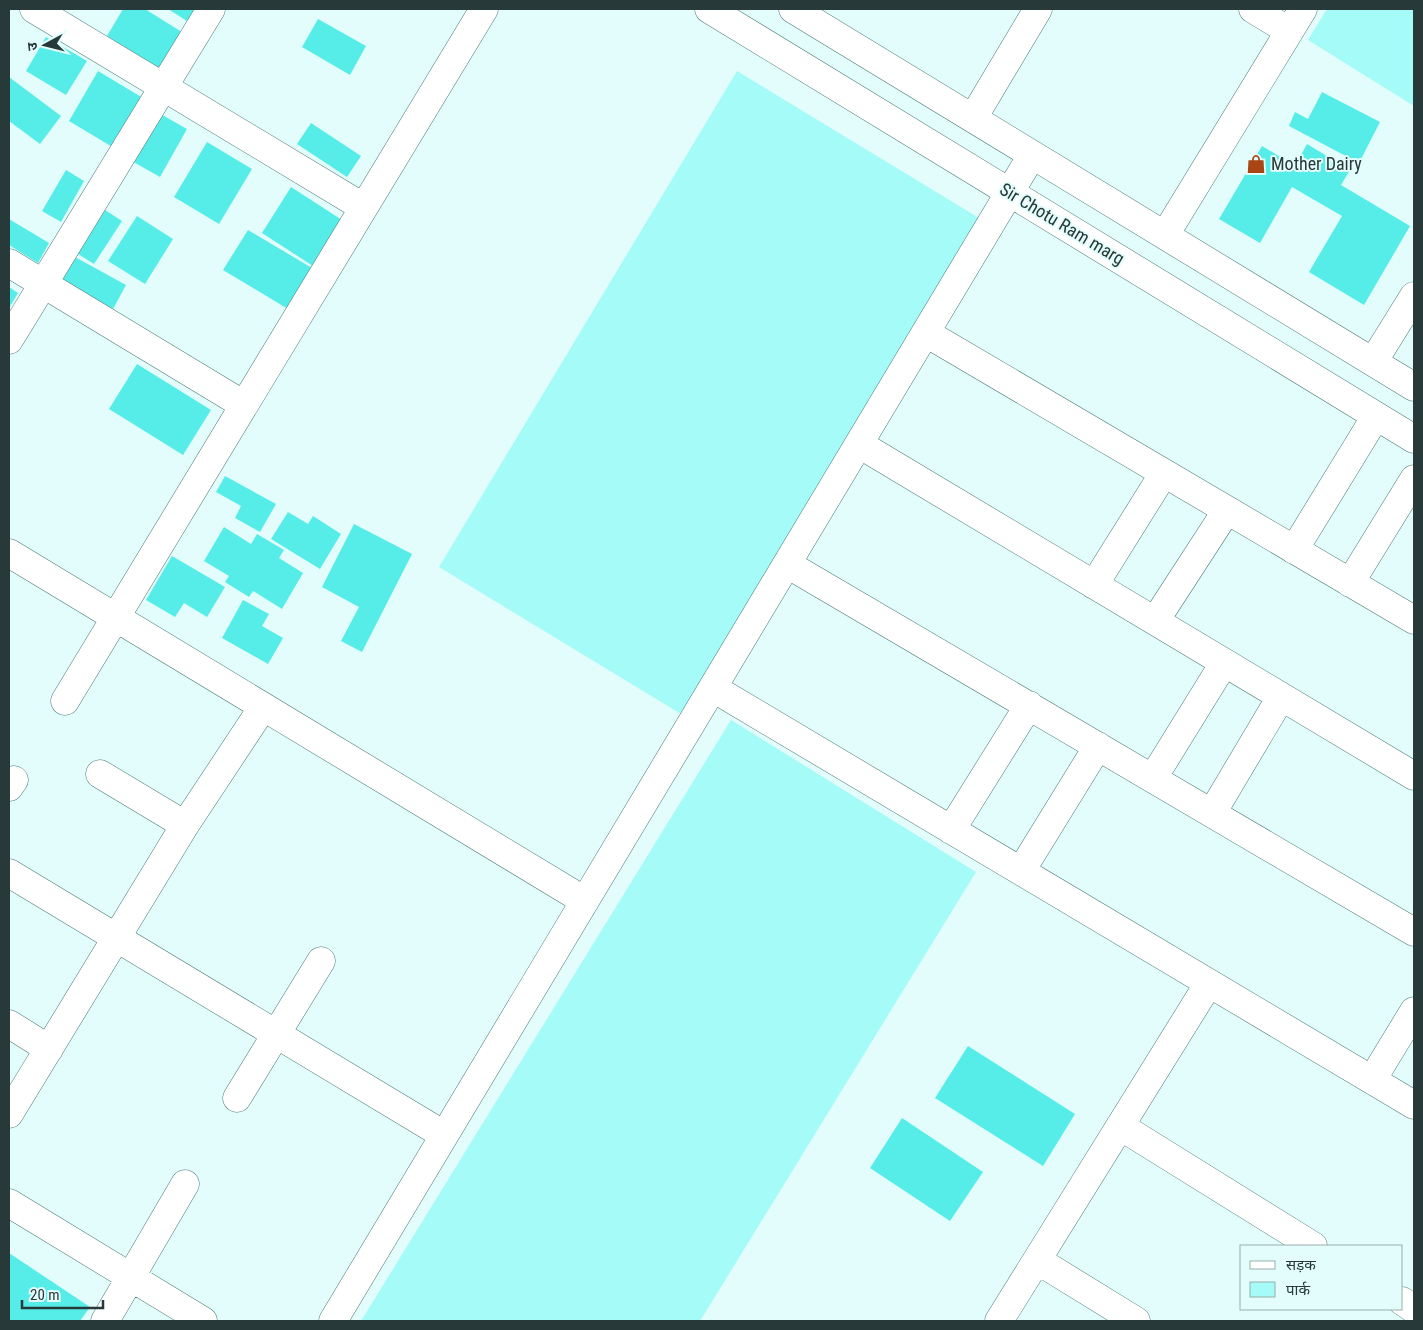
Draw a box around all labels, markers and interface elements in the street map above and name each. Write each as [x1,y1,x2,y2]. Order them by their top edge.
north arrow [20,20,70,70]
text: उ [24,41,41,52]
shop icon: Mother Dairy [1245,153,1267,175]
place label: Mother Dairy [1271,153,1362,174]
street label: Sir Chotu Ram marg [996,178,1128,269]
legend [1240,1245,1403,1310]
text: सड़क [1286,1256,1316,1274]
scale bar [22,1278,104,1310]
text: पार्क [1286,1281,1310,1299]
text: 20 m [30,1286,60,1304]

